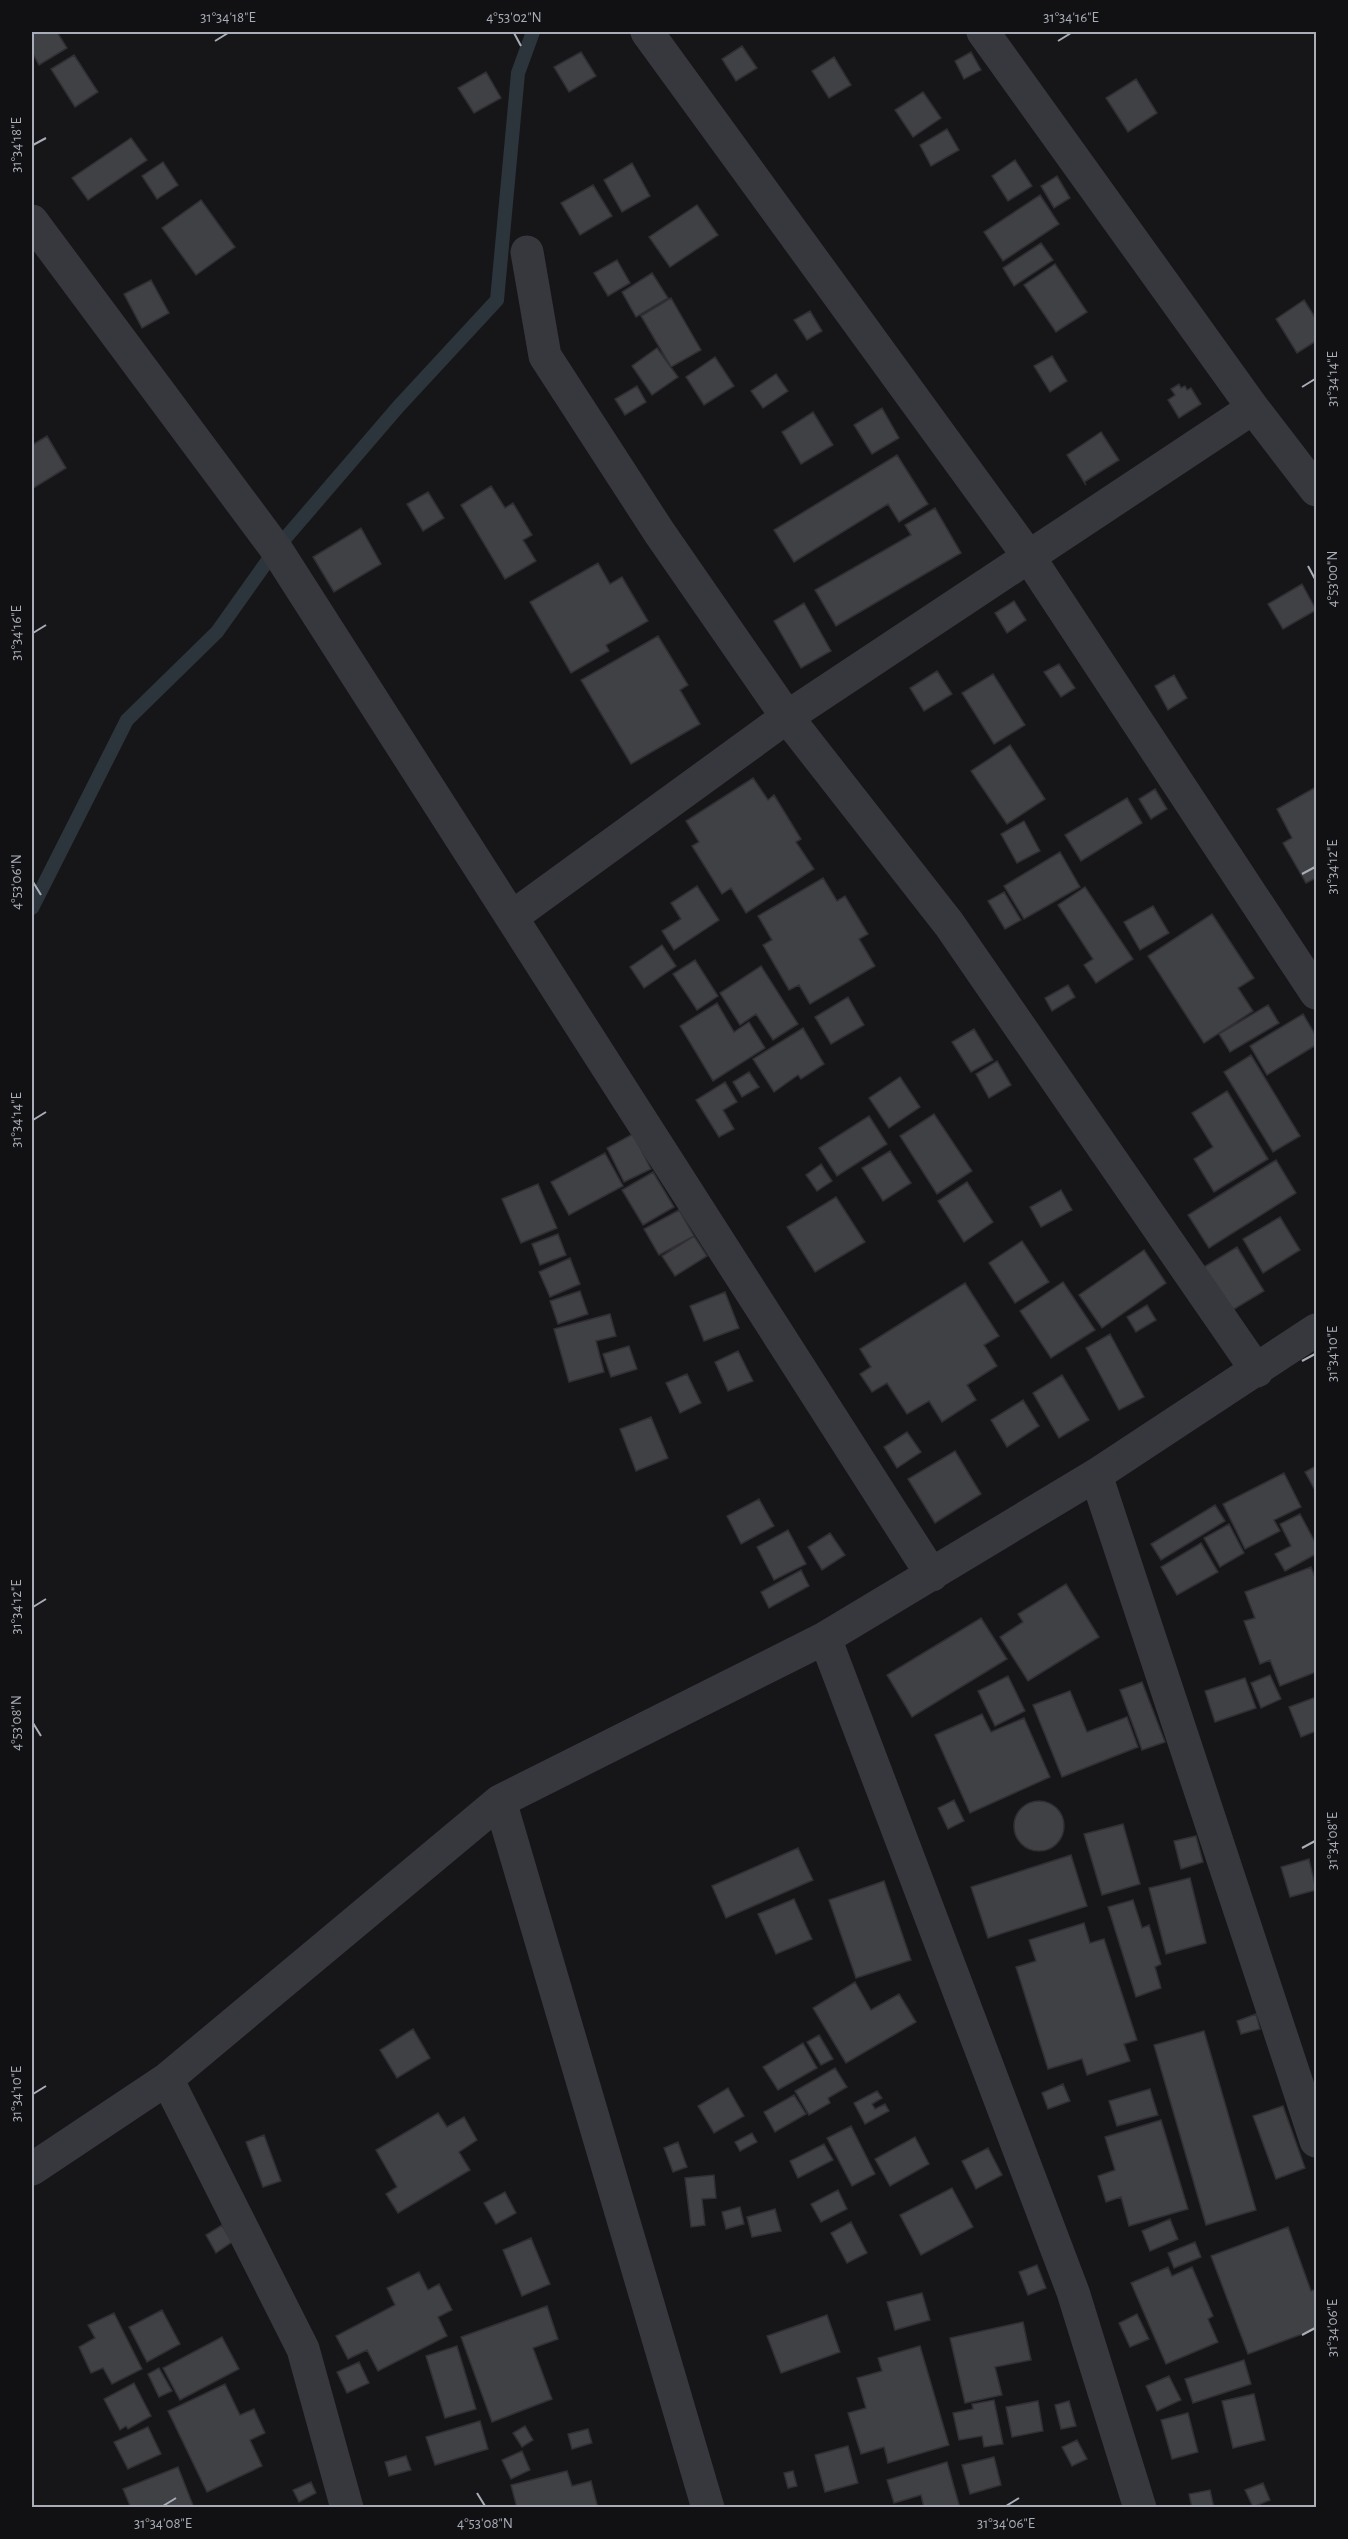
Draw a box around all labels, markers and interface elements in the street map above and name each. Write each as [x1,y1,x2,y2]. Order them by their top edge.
text: 31°34'18"E [200,10,256,25]
text: 4°53'02"N [486,10,542,25]
text: 31°34'16"E [1043,10,1099,25]
text: 31°34'18"E [9,117,24,173]
text: 31°34'14"E [1325,351,1340,407]
text: 4°53'00"N [1325,551,1340,607]
text: 31°34'16"E [9,605,24,661]
text: 31°34'12"E [1325,839,1340,895]
text: 4°53'06"N [9,854,24,910]
text: 31°34'14"E [9,1092,24,1148]
text: 31°34'10"E [1325,1326,1340,1382]
text: 31°34'12"E [9,1579,24,1635]
text: 4°53'08"N [9,1695,24,1751]
text: 31°34'08"E [1325,1812,1340,1870]
text: 31°34'10"E [9,2066,24,2122]
text: 31°34'06"E [1325,2299,1340,2357]
text: 31°34'08"E [134,2516,192,2531]
text: 4°53'08"N [457,2516,513,2531]
text: 31°34'06"E [977,2516,1035,2531]

